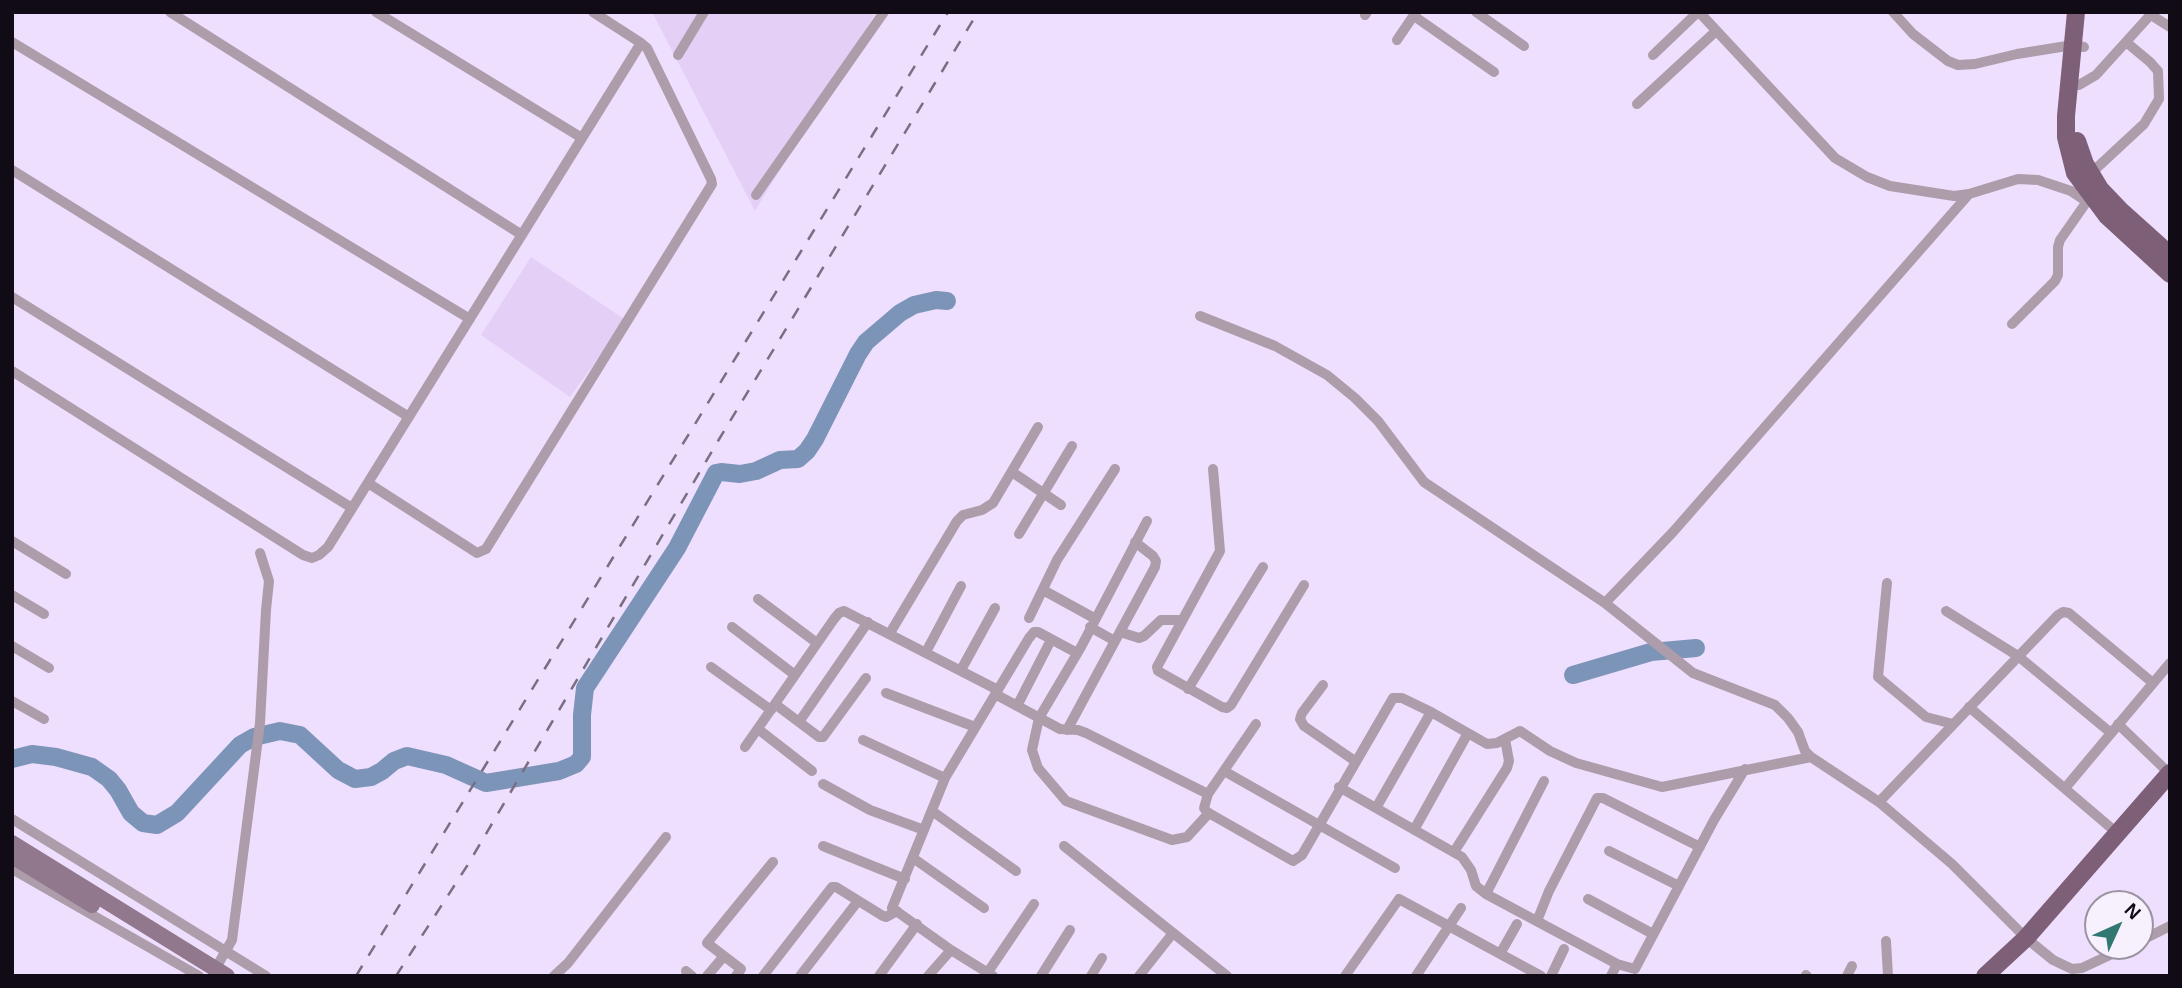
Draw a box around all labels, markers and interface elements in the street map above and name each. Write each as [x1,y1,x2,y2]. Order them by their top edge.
north arrow [2084,890,2154,960]
text: N [2121,899,2145,923]

